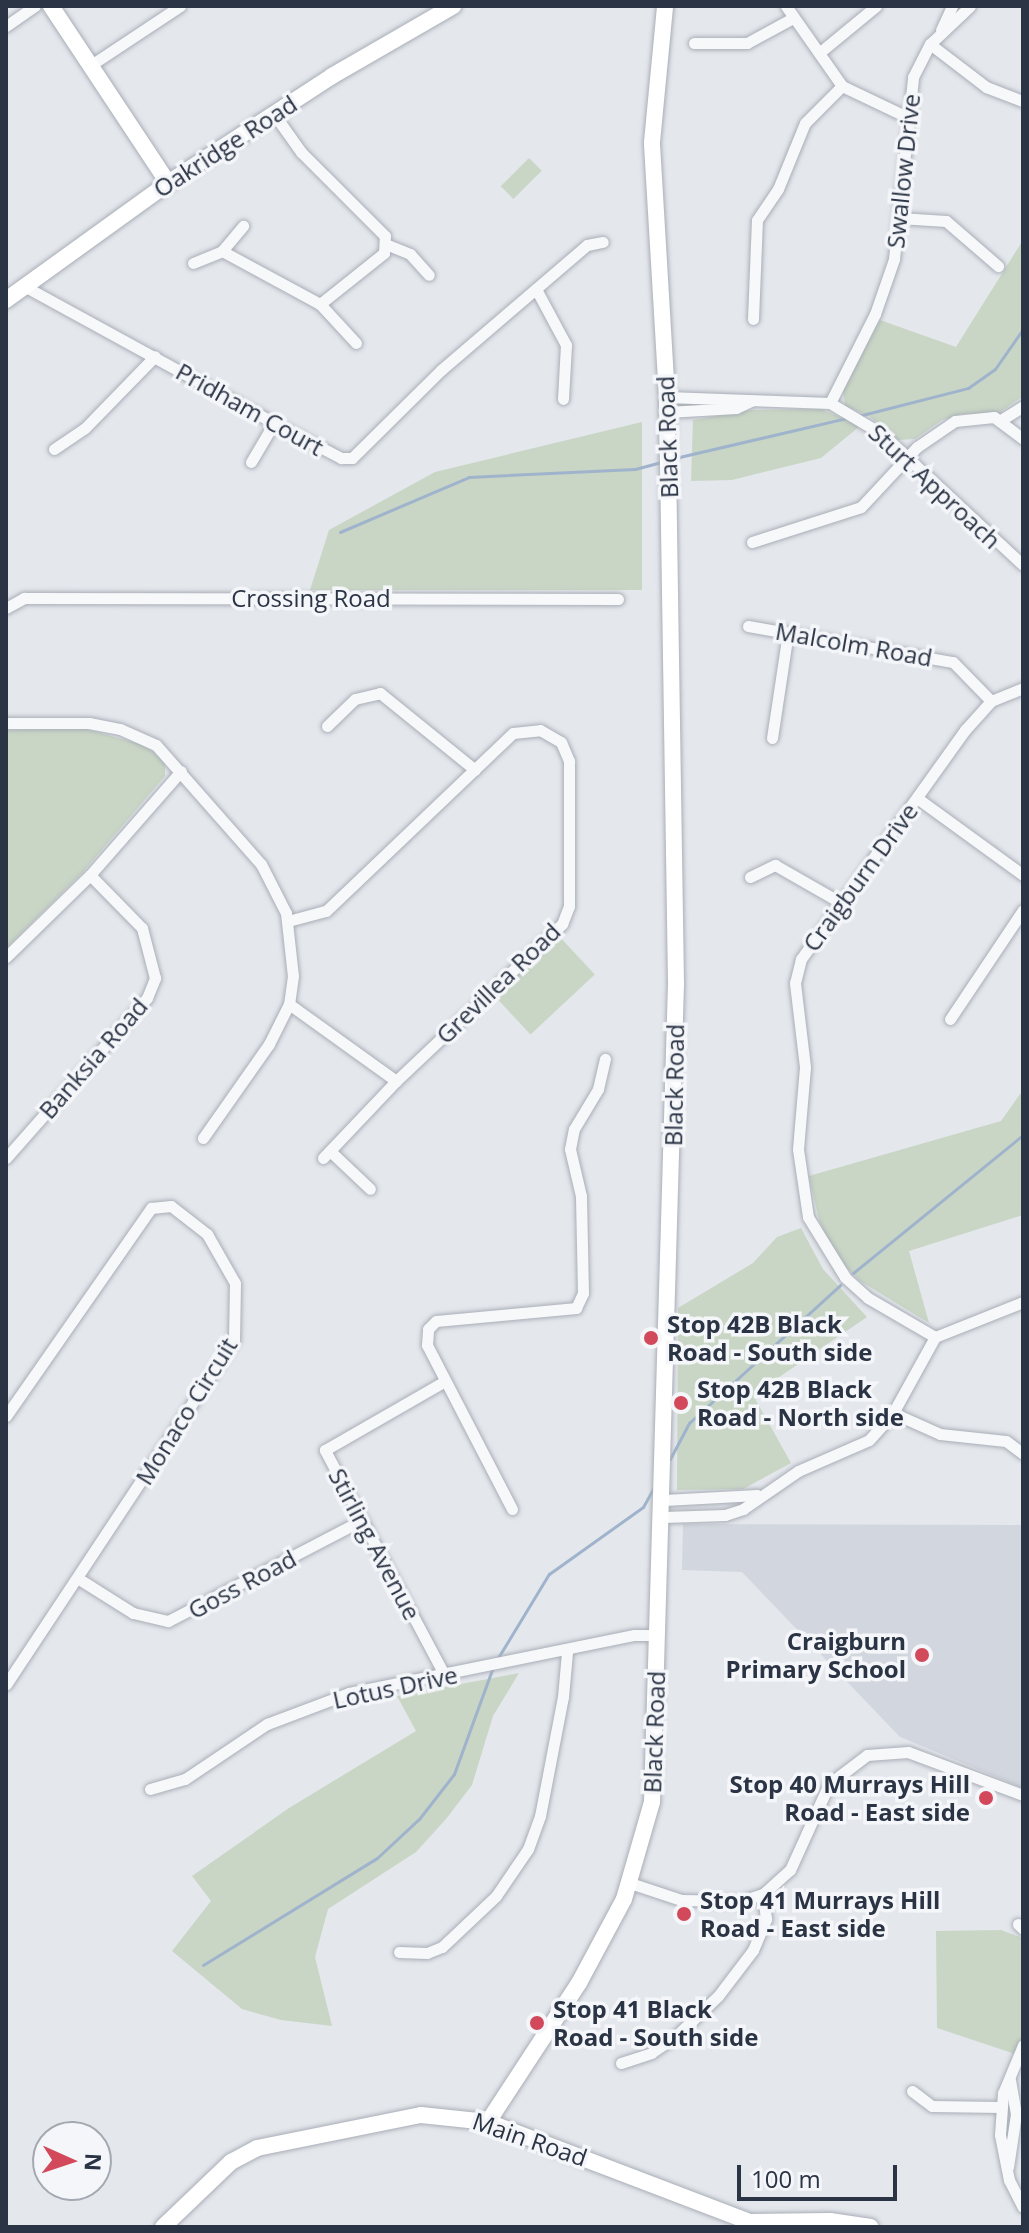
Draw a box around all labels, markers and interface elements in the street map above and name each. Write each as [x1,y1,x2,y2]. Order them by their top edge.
street label: Oakridge Road [148,89,302,203]
street label: Swallow Drive [881,92,925,250]
street label: Pridham Court [171,357,329,461]
street label: Black Road [650,375,684,499]
street label: Sturt Approach [863,418,1007,554]
street label: Crossing Road [231,584,391,612]
street label: Malcolm Road [773,616,935,672]
street label: Craigburn Drive [797,797,923,957]
street label: Grevillea Road [430,917,566,1049]
street label: Banksia Road [33,992,153,1124]
street label: Black Road [659,1024,689,1146]
place label: Stop 42B Black Road - South side [667,1310,872,1366]
marker: Stop 42B Black Road - South side [642,1329,660,1347]
street label: Monaco Circuit [129,1332,243,1490]
place label: Stop 42B Black Road - North side [697,1375,904,1431]
marker: Stop 42B Black Road - North side [672,1394,690,1412]
street label: Stirling Avenue [323,1463,427,1625]
street label: Goss Road [183,1544,301,1624]
place label: Craigburn Primary School [725,1627,906,1683]
marker: Craigburn Primary School [913,1646,931,1664]
street label: Lotus Drive [330,1660,460,1714]
street label: Black Road [637,1670,671,1794]
place label: Stop 40 Murrays Hill Road - East side [730,1770,970,1826]
marker: Stop 40 Murrays Hill Road - East side [977,1789,995,1807]
place label: Stop 41 Murrays Hill Road - East side [700,1886,940,1942]
marker: Stop 41 Murrays Hill Road - East side [675,1905,693,1923]
place label: Stop 41 Black Road - South side [553,1995,758,2051]
marker: Stop 41 Black Road - South side [528,2014,546,2032]
street label: Main Road [469,2106,591,2172]
north arrow [32,2121,112,2201]
scale bar [741,2149,901,2199]
text: N [79,2152,109,2172]
text: 100 m [751,2162,821,2195]

